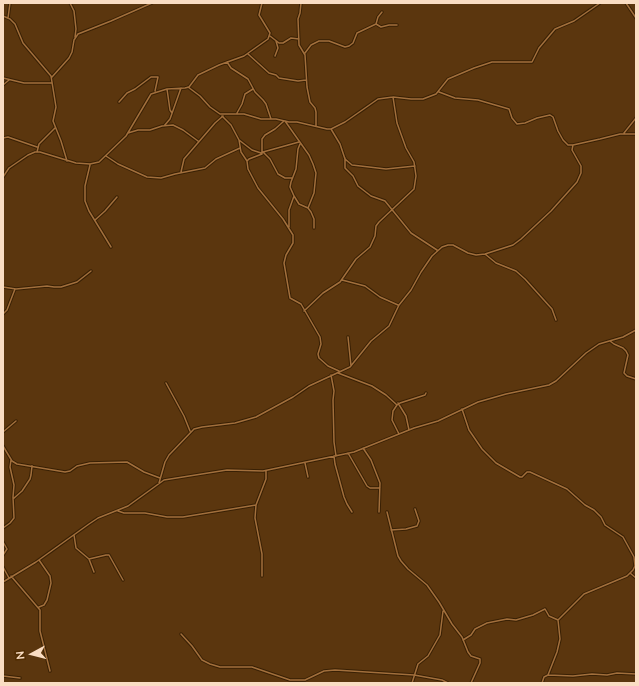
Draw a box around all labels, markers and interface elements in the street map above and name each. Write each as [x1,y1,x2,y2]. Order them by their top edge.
north arrow [12,634,52,674]
text: N [13,650,28,660]

